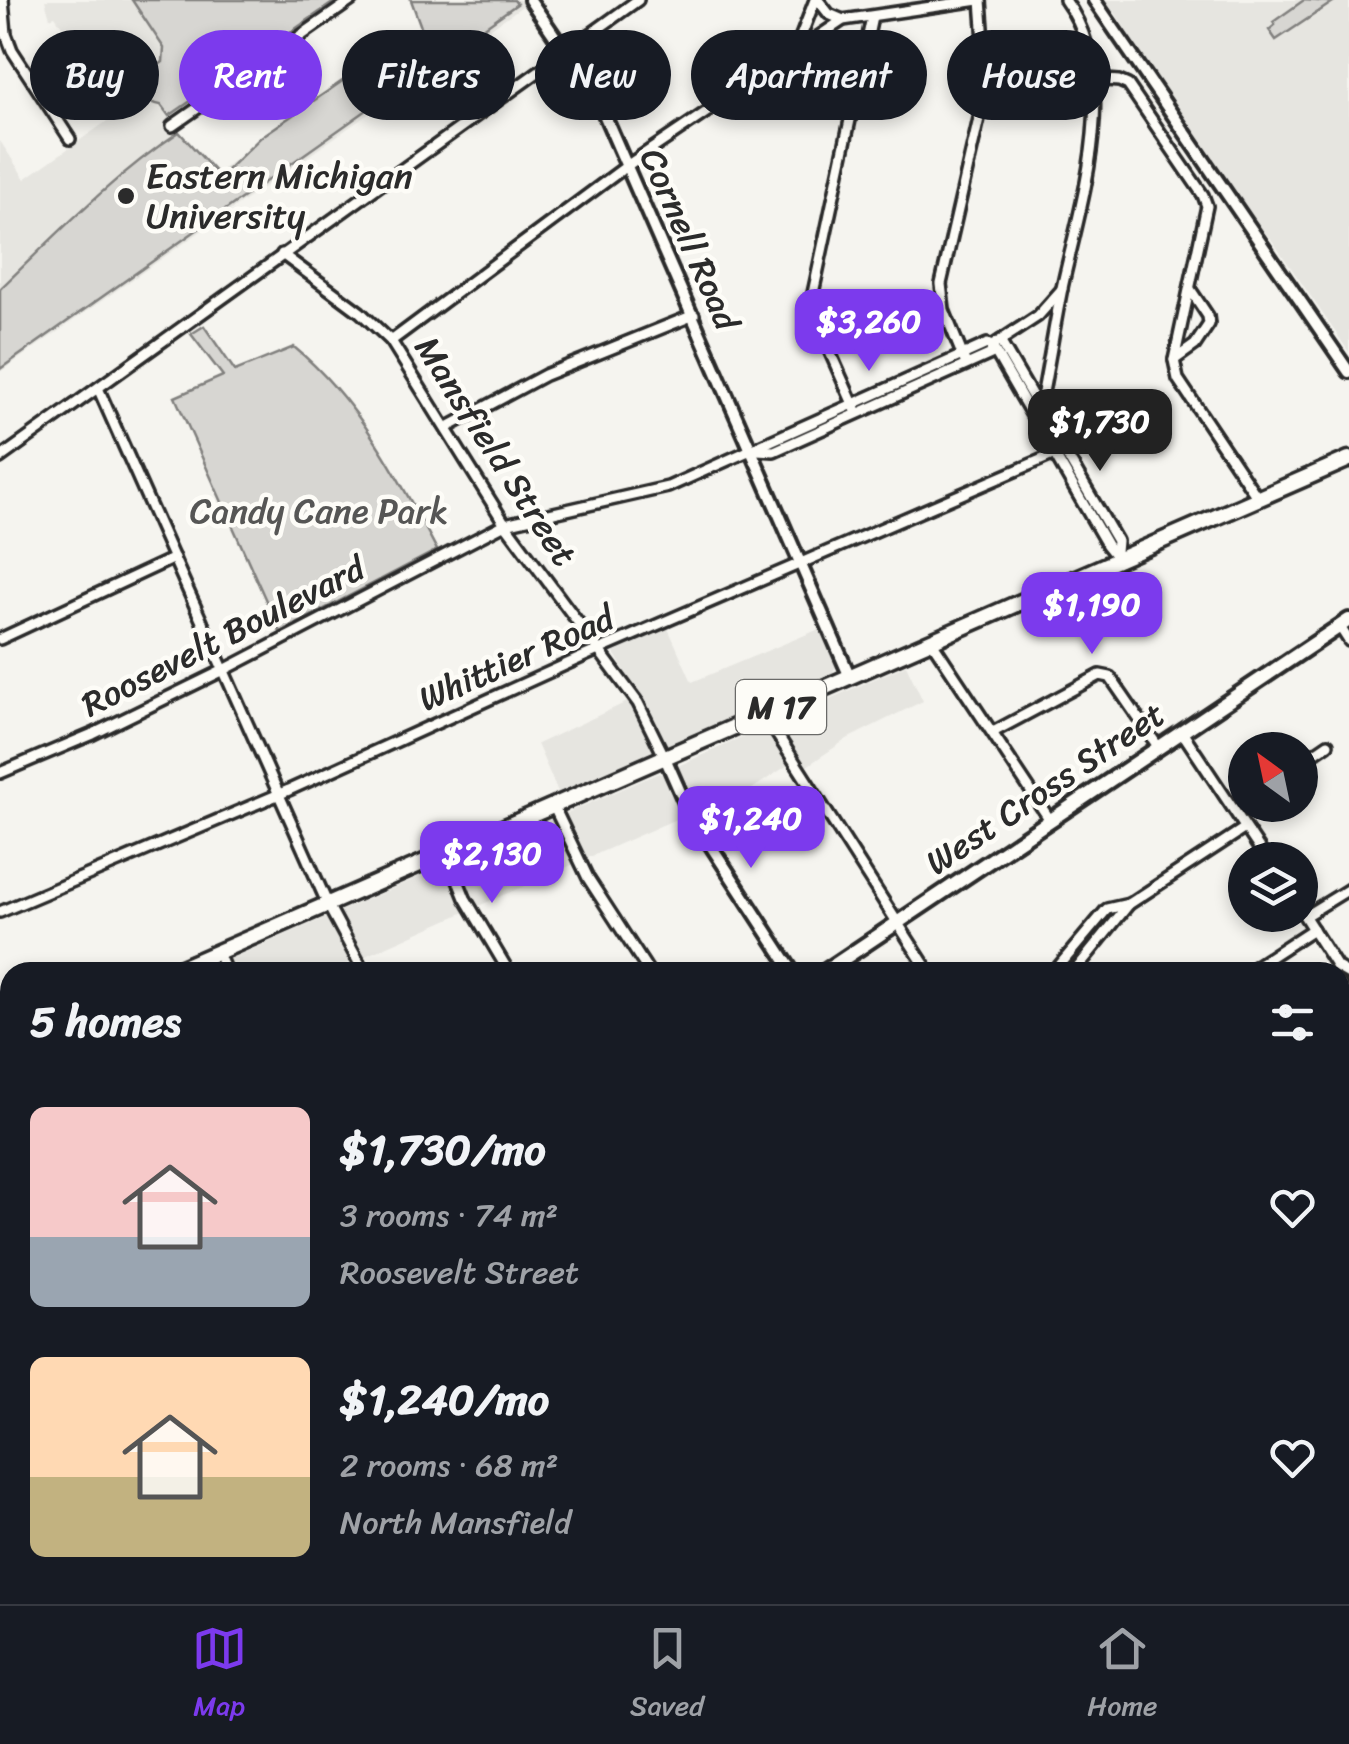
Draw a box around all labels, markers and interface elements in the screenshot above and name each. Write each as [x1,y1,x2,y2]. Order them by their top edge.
chip: Buy [30,30,159,120]
chip: Rent [179,30,322,120]
chip: Filters [342,30,515,120]
chip: New [535,30,671,120]
chip: Apartment [691,30,927,120]
chip: House [947,30,1111,120]
street label: Cornell Road [622,138,759,343]
place label: Eastern Michigan University [146,145,413,247]
marker: Eastern Michigan University [115,185,137,207]
pin: $3,260 [788,289,950,374]
text: $3,260 [817,293,921,350]
street label: Mansfield Street [398,323,594,579]
pin: $1,730 [1019,389,1181,474]
text: $1,730 [1050,393,1150,450]
park label: Candy Cane Park [190,480,448,542]
street label: Roosevelt Boulevard [70,536,378,734]
pin: $1,190 [1011,572,1173,657]
text: $1,190 [1043,576,1141,633]
street label: Whittier Road [408,586,626,729]
road number: M 17 [736,680,826,734]
street label: West Cross Street [912,684,1178,892]
north arrow [1228,732,1318,822]
map controls [1228,732,1318,932]
pin: $1,240 [670,786,832,871]
text: $1,240 [700,790,802,847]
pin: $2,130 [411,821,573,906]
text: $2,130 [442,825,542,882]
button: layers [1228,842,1318,932]
text: 5 homes [30,985,181,1059]
icon: filters [1265,995,1320,1050]
text: $1,730/mo [340,1113,546,1187]
icon: home [110,1147,230,1267]
icon: heart [1265,1180,1320,1235]
text: 3 rooms · 74 m² [340,1187,558,1244]
text: Roosevelt Street [340,1244,579,1301]
text: $1,240/mo [340,1363,549,1437]
icon: home [110,1397,230,1517]
icon: heart [1265,1430,1320,1485]
text: 2 rooms · 68 m² [340,1437,558,1494]
text: North Mansfield [340,1494,571,1551]
tab: Map [192,1621,247,1730]
tab: Saved [630,1621,704,1730]
tab: Home [1087,1621,1157,1730]

